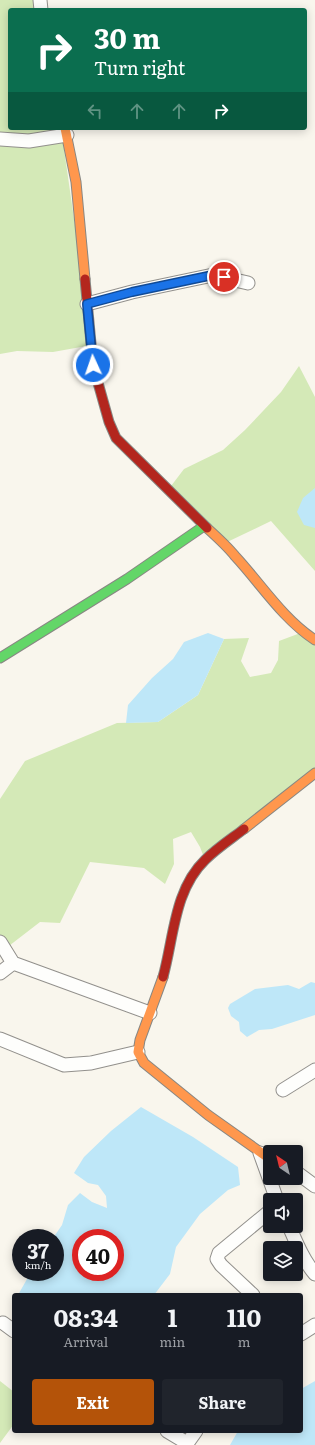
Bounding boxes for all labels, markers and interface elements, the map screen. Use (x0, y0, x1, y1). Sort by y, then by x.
text: 30 m (94, 16, 160, 58)
icon: right (28, 24, 80, 76)
text: Turn right (94, 54, 185, 81)
icon: left (84, 100, 106, 122)
icon: ahead (126, 100, 148, 122)
icon: ahead (168, 100, 190, 122)
icon: right (210, 100, 232, 122)
pin (207, 260, 241, 294)
icon: arrive (213, 266, 235, 288)
position arrow (72, 344, 114, 386)
north arrow (263, 1145, 303, 1185)
map controls (263, 1145, 303, 1281)
button: sound (263, 1193, 303, 1233)
speed limit sign: 40 (72, 1229, 124, 1281)
text: 37 (27, 1235, 49, 1265)
button: layers (263, 1241, 303, 1281)
text: km/h (25, 1257, 51, 1272)
text: 08:34 (54, 1299, 118, 1334)
text: 1 (167, 1299, 177, 1334)
text: 110 (227, 1299, 261, 1334)
text: Arrival (64, 1332, 108, 1351)
text: min (160, 1332, 185, 1351)
text: m (238, 1332, 250, 1351)
button: Exit (32, 1379, 154, 1425)
button: Share (162, 1379, 283, 1425)

